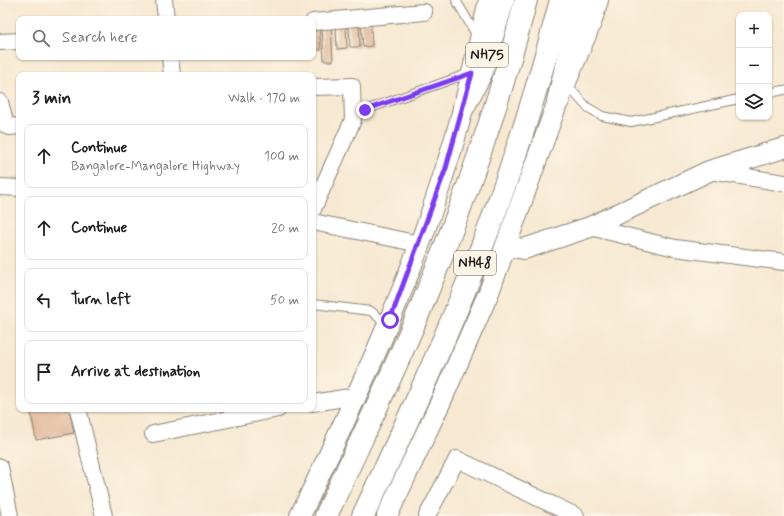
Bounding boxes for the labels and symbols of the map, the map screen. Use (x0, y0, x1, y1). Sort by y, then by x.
road number: NH75 (466, 43, 508, 67)
route end (356, 101, 374, 119)
road number: NH48 (454, 251, 496, 275)
route start (381, 311, 399, 329)

